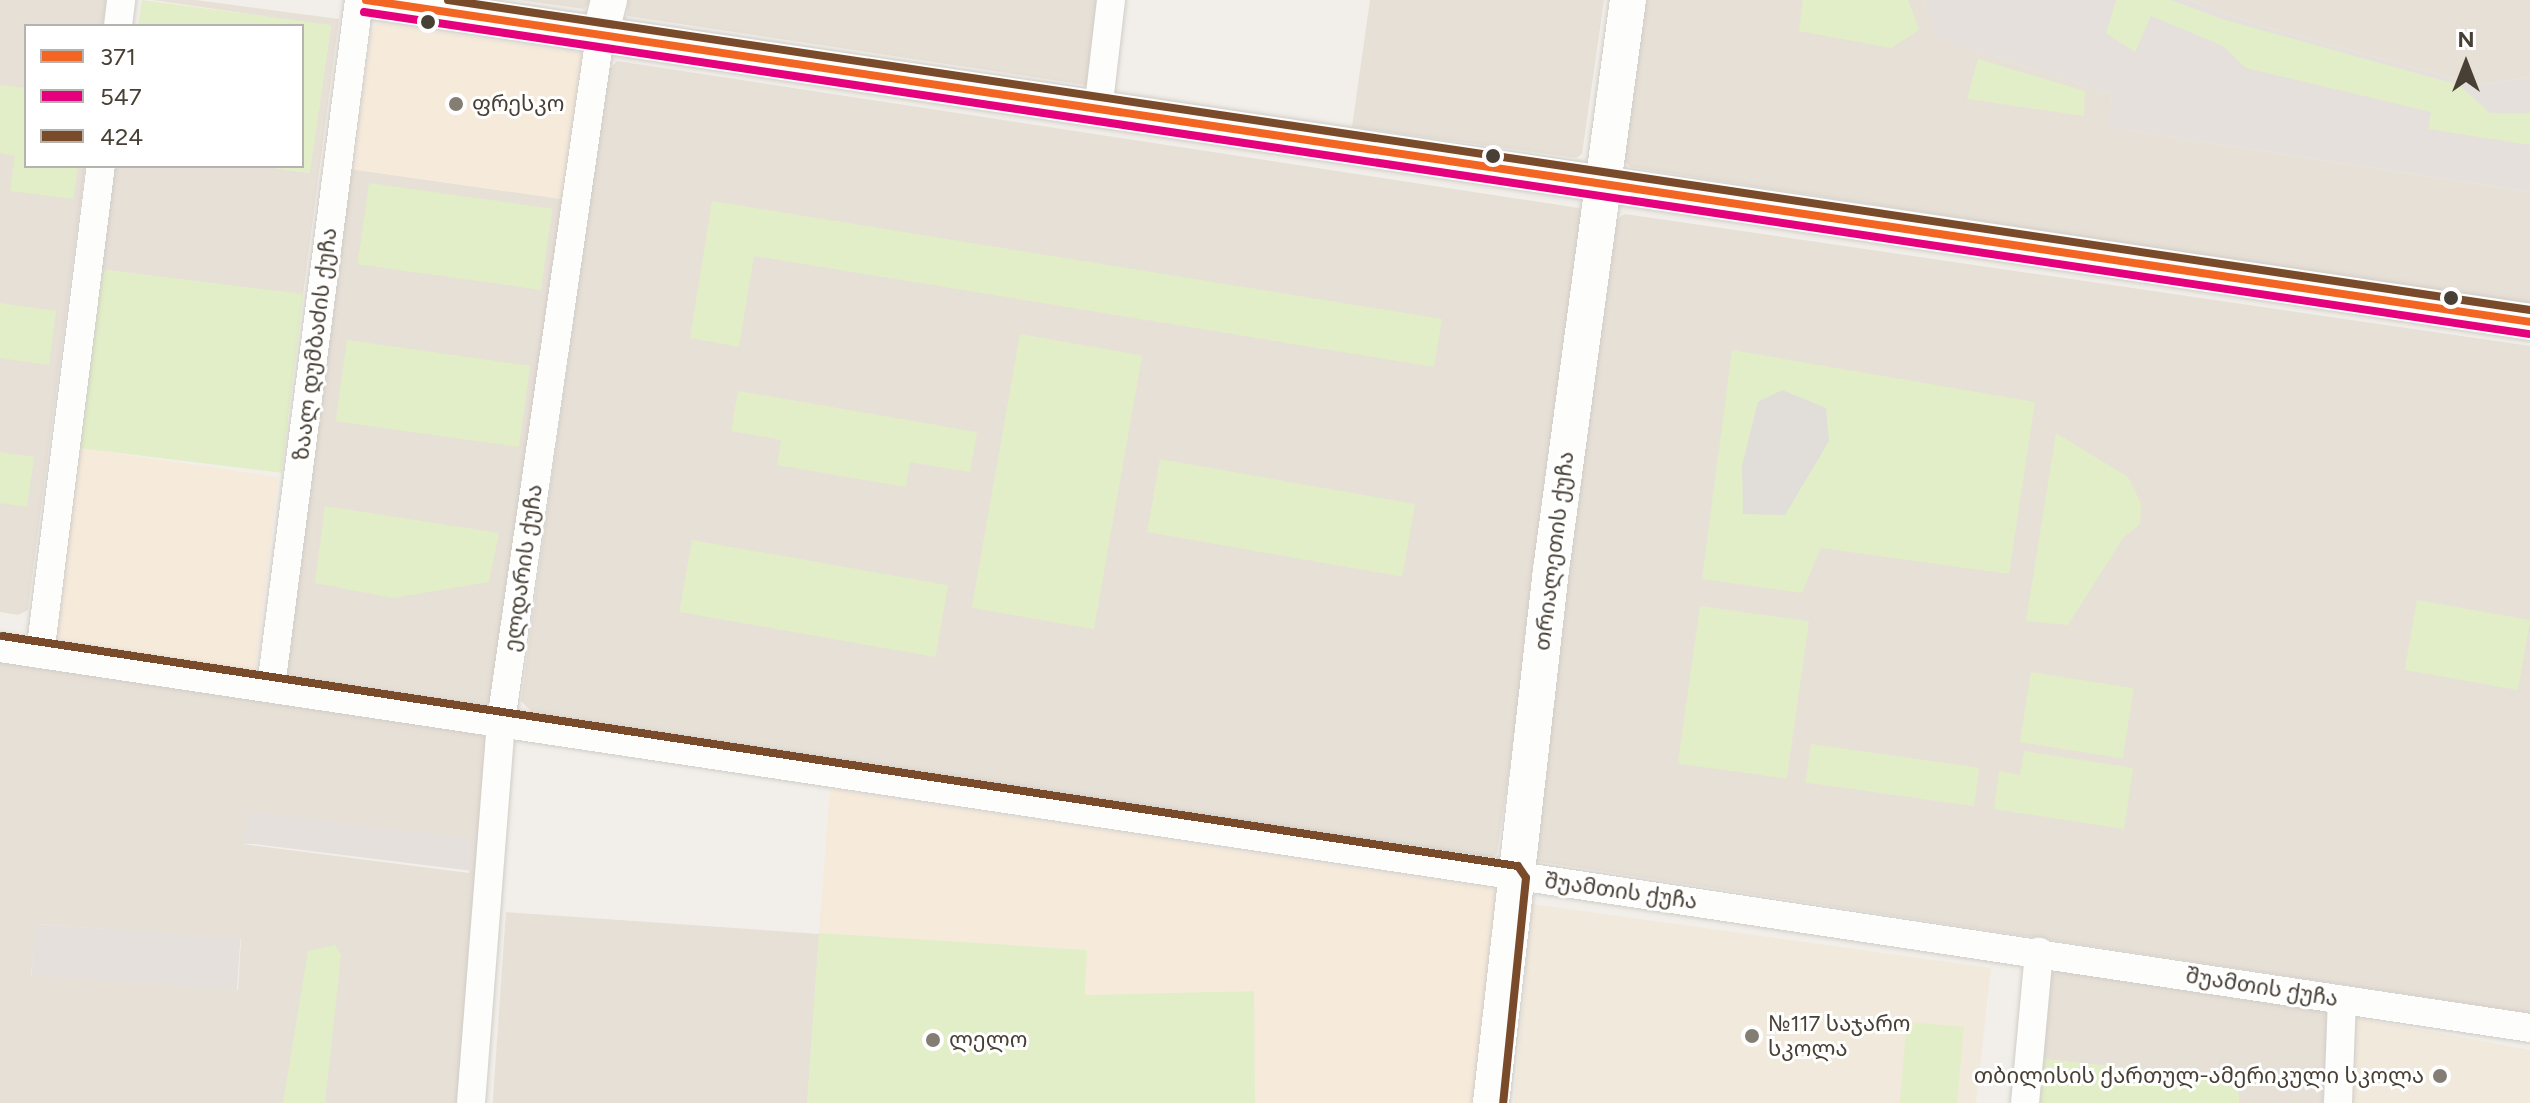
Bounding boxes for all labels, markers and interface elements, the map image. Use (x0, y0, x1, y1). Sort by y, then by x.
unlabelled marker (420, 14, 436, 30)
legend (24, 24, 304, 168)
north arrow (2426, 24, 2506, 104)
text: N (2457, 26, 2475, 53)
text: 371 (100, 42, 136, 71)
text: 547 (100, 82, 142, 111)
place label: ფრესკო (472, 91, 564, 117)
marker: ფრესკო (447, 95, 465, 113)
text: 424 (100, 122, 143, 151)
unlabelled marker (1485, 148, 1501, 164)
street label: ზაალ დუმბაძის ქუჩა (288, 226, 342, 462)
unlabelled marker (2443, 290, 2459, 306)
street label: თრიალეთის ქუჩა (1529, 450, 1579, 652)
street label: ელდარის ქუჩა (498, 483, 548, 653)
street label: შუამთის ქუჩა (1543, 867, 1699, 915)
street label: შუამთის ქუჩა (2184, 962, 2340, 1012)
place label: №117 საჯარო სკოლა (1768, 1010, 1910, 1062)
place label: ლელო (949, 1027, 1027, 1053)
marker: №117 საჯარო სკოლა (1743, 1027, 1761, 1045)
marker: ლელო (924, 1031, 942, 1049)
place label: თბილისის ქართულ-ამერიკული სკოლა (1974, 1063, 2424, 1089)
marker: თბილისის ქართულ-ამერიკული სკოლა (2431, 1067, 2449, 1085)

